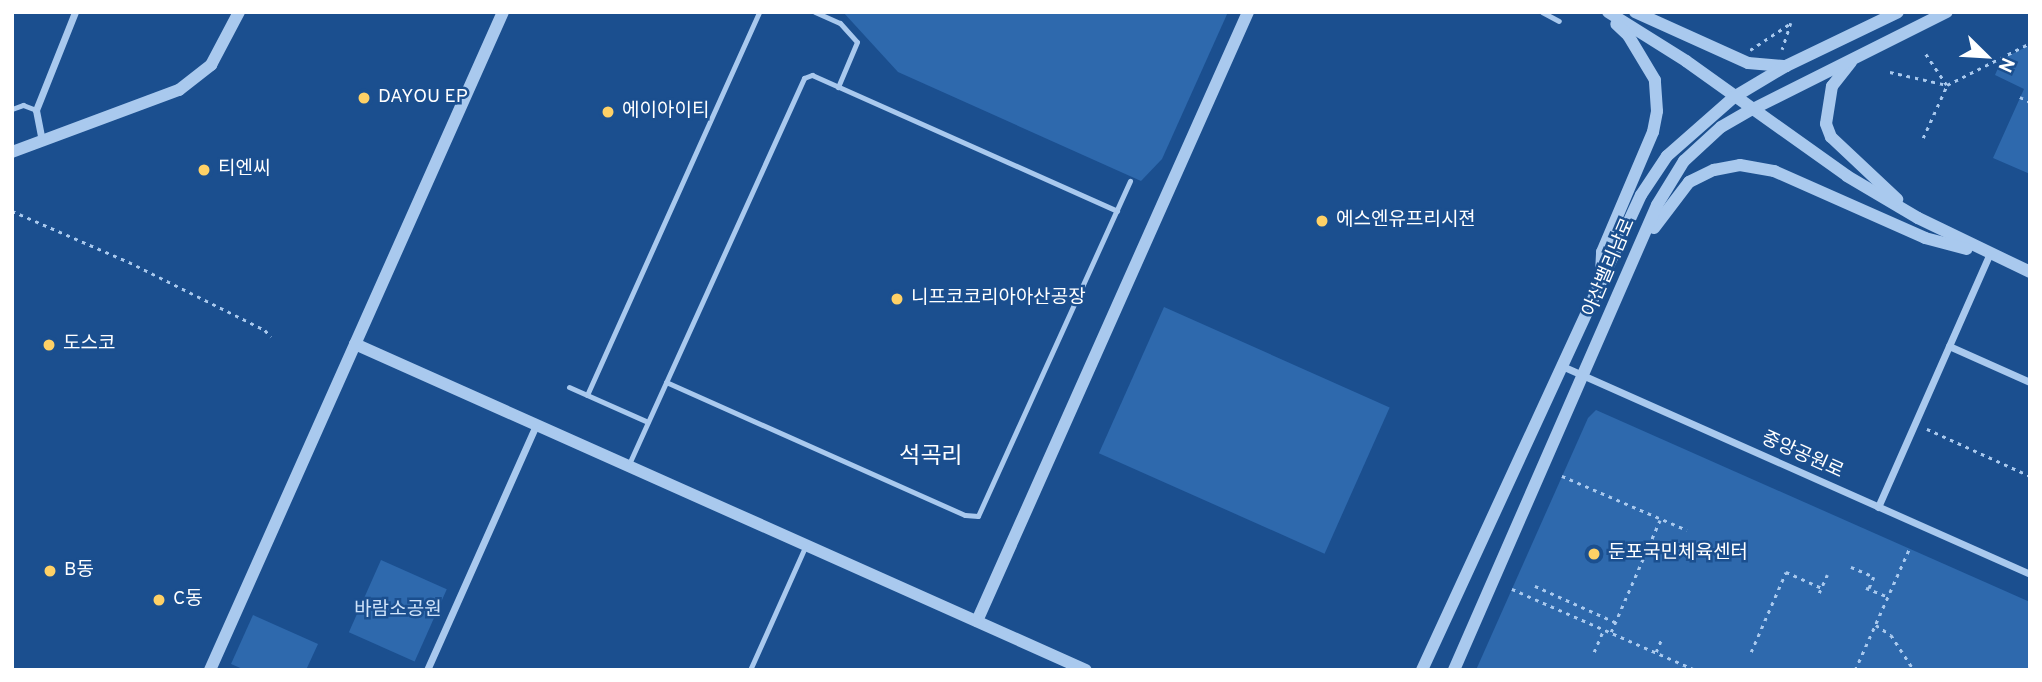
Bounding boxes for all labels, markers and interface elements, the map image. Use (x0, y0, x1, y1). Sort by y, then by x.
north arrow (1951, 21, 2021, 91)
text: N (1991, 53, 2019, 76)
place label: DAYOU EP (378, 87, 468, 109)
marker: DAYOU EP (356, 90, 372, 106)
place label: 에이아이티 (622, 101, 709, 123)
marker: 에이아이티 (600, 104, 616, 120)
place label: 티엔씨 (218, 159, 270, 181)
marker: 티엔씨 (196, 162, 212, 178)
place label: 에스엔유프리시젼 (1336, 210, 1476, 232)
marker: 에스엔유프리시젼 (1314, 213, 1330, 229)
street label: 아산밸리남로 (1579, 215, 1641, 321)
place label: 니프코코리아아산공장 (911, 288, 1086, 310)
marker: 니프코코리아아산공장 (889, 291, 905, 307)
place label: 도스코 (63, 334, 115, 356)
marker: 도스코 (41, 337, 57, 353)
street label: 중앙공원로 (1757, 428, 1847, 484)
district label: 석곡리 (899, 444, 963, 472)
place label: 둔포국민체육센터 (1608, 543, 1748, 565)
marker: 둔포국민체육센터 (1586, 546, 1602, 562)
place label: B동 (64, 560, 94, 582)
marker: B동 (42, 563, 58, 579)
place label: C동 (173, 589, 203, 611)
marker: C동 (151, 592, 167, 608)
park label: 바람소공원 (354, 600, 442, 622)

